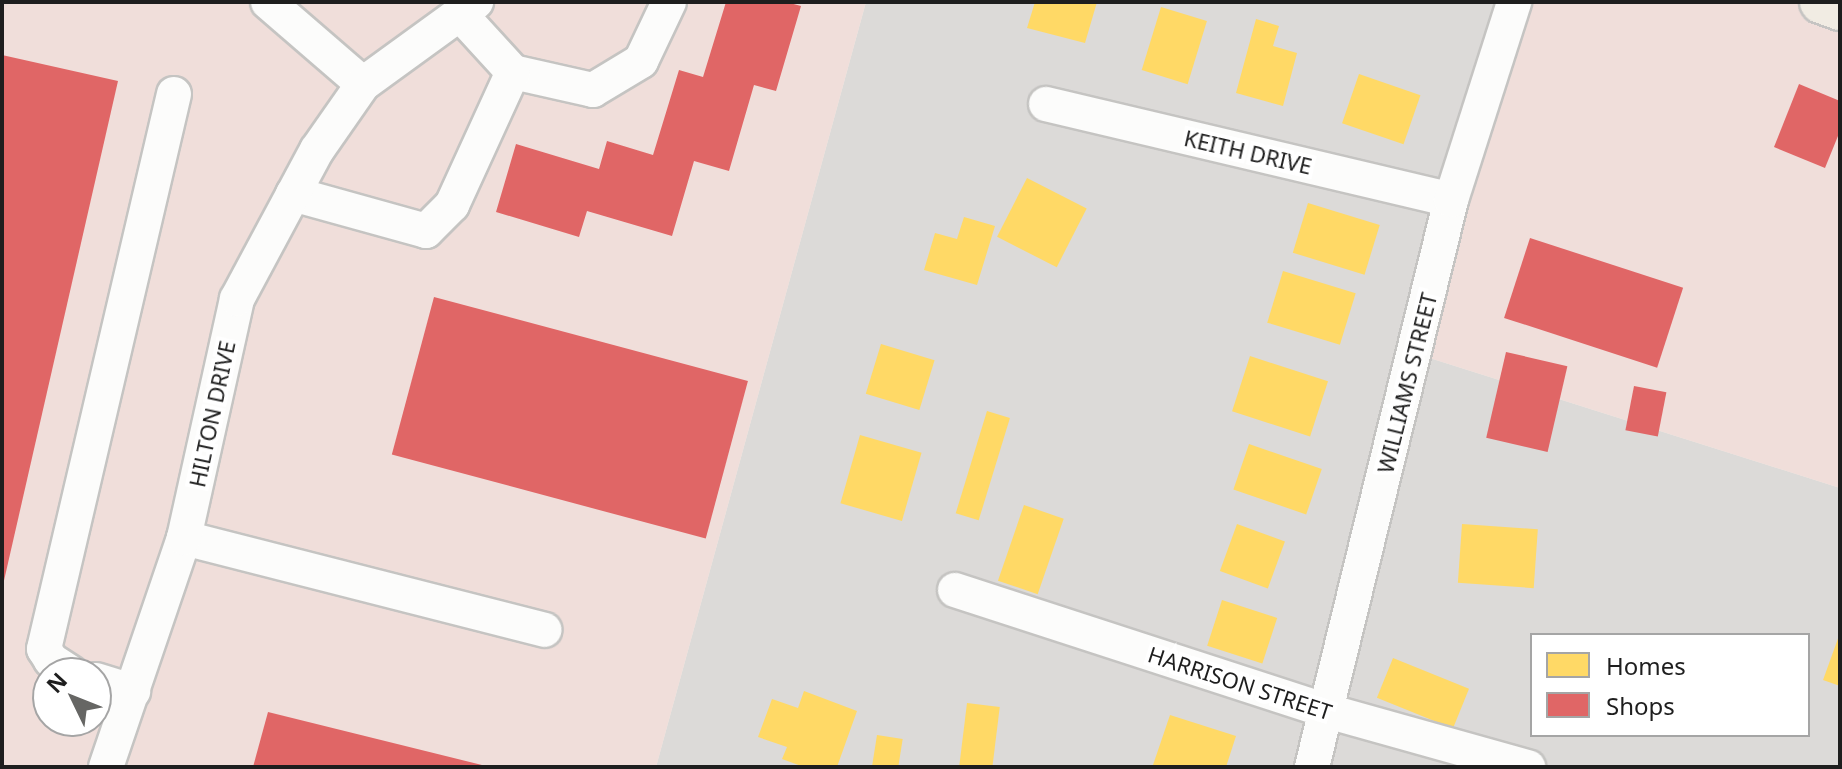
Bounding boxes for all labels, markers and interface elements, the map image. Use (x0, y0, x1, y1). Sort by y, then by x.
street label: KEITH DRIVE (1182, 124, 1314, 180)
street label: WILLIAMS STREET (1372, 290, 1442, 476)
street label: HILTON DRIVE (184, 338, 240, 490)
legend (1530, 633, 1810, 737)
street label: HARRISON STREET (1145, 641, 1335, 725)
text: Homes (1606, 649, 1686, 682)
north arrow (32, 657, 112, 737)
text: N (39, 665, 73, 699)
text: Shops (1606, 689, 1675, 722)

